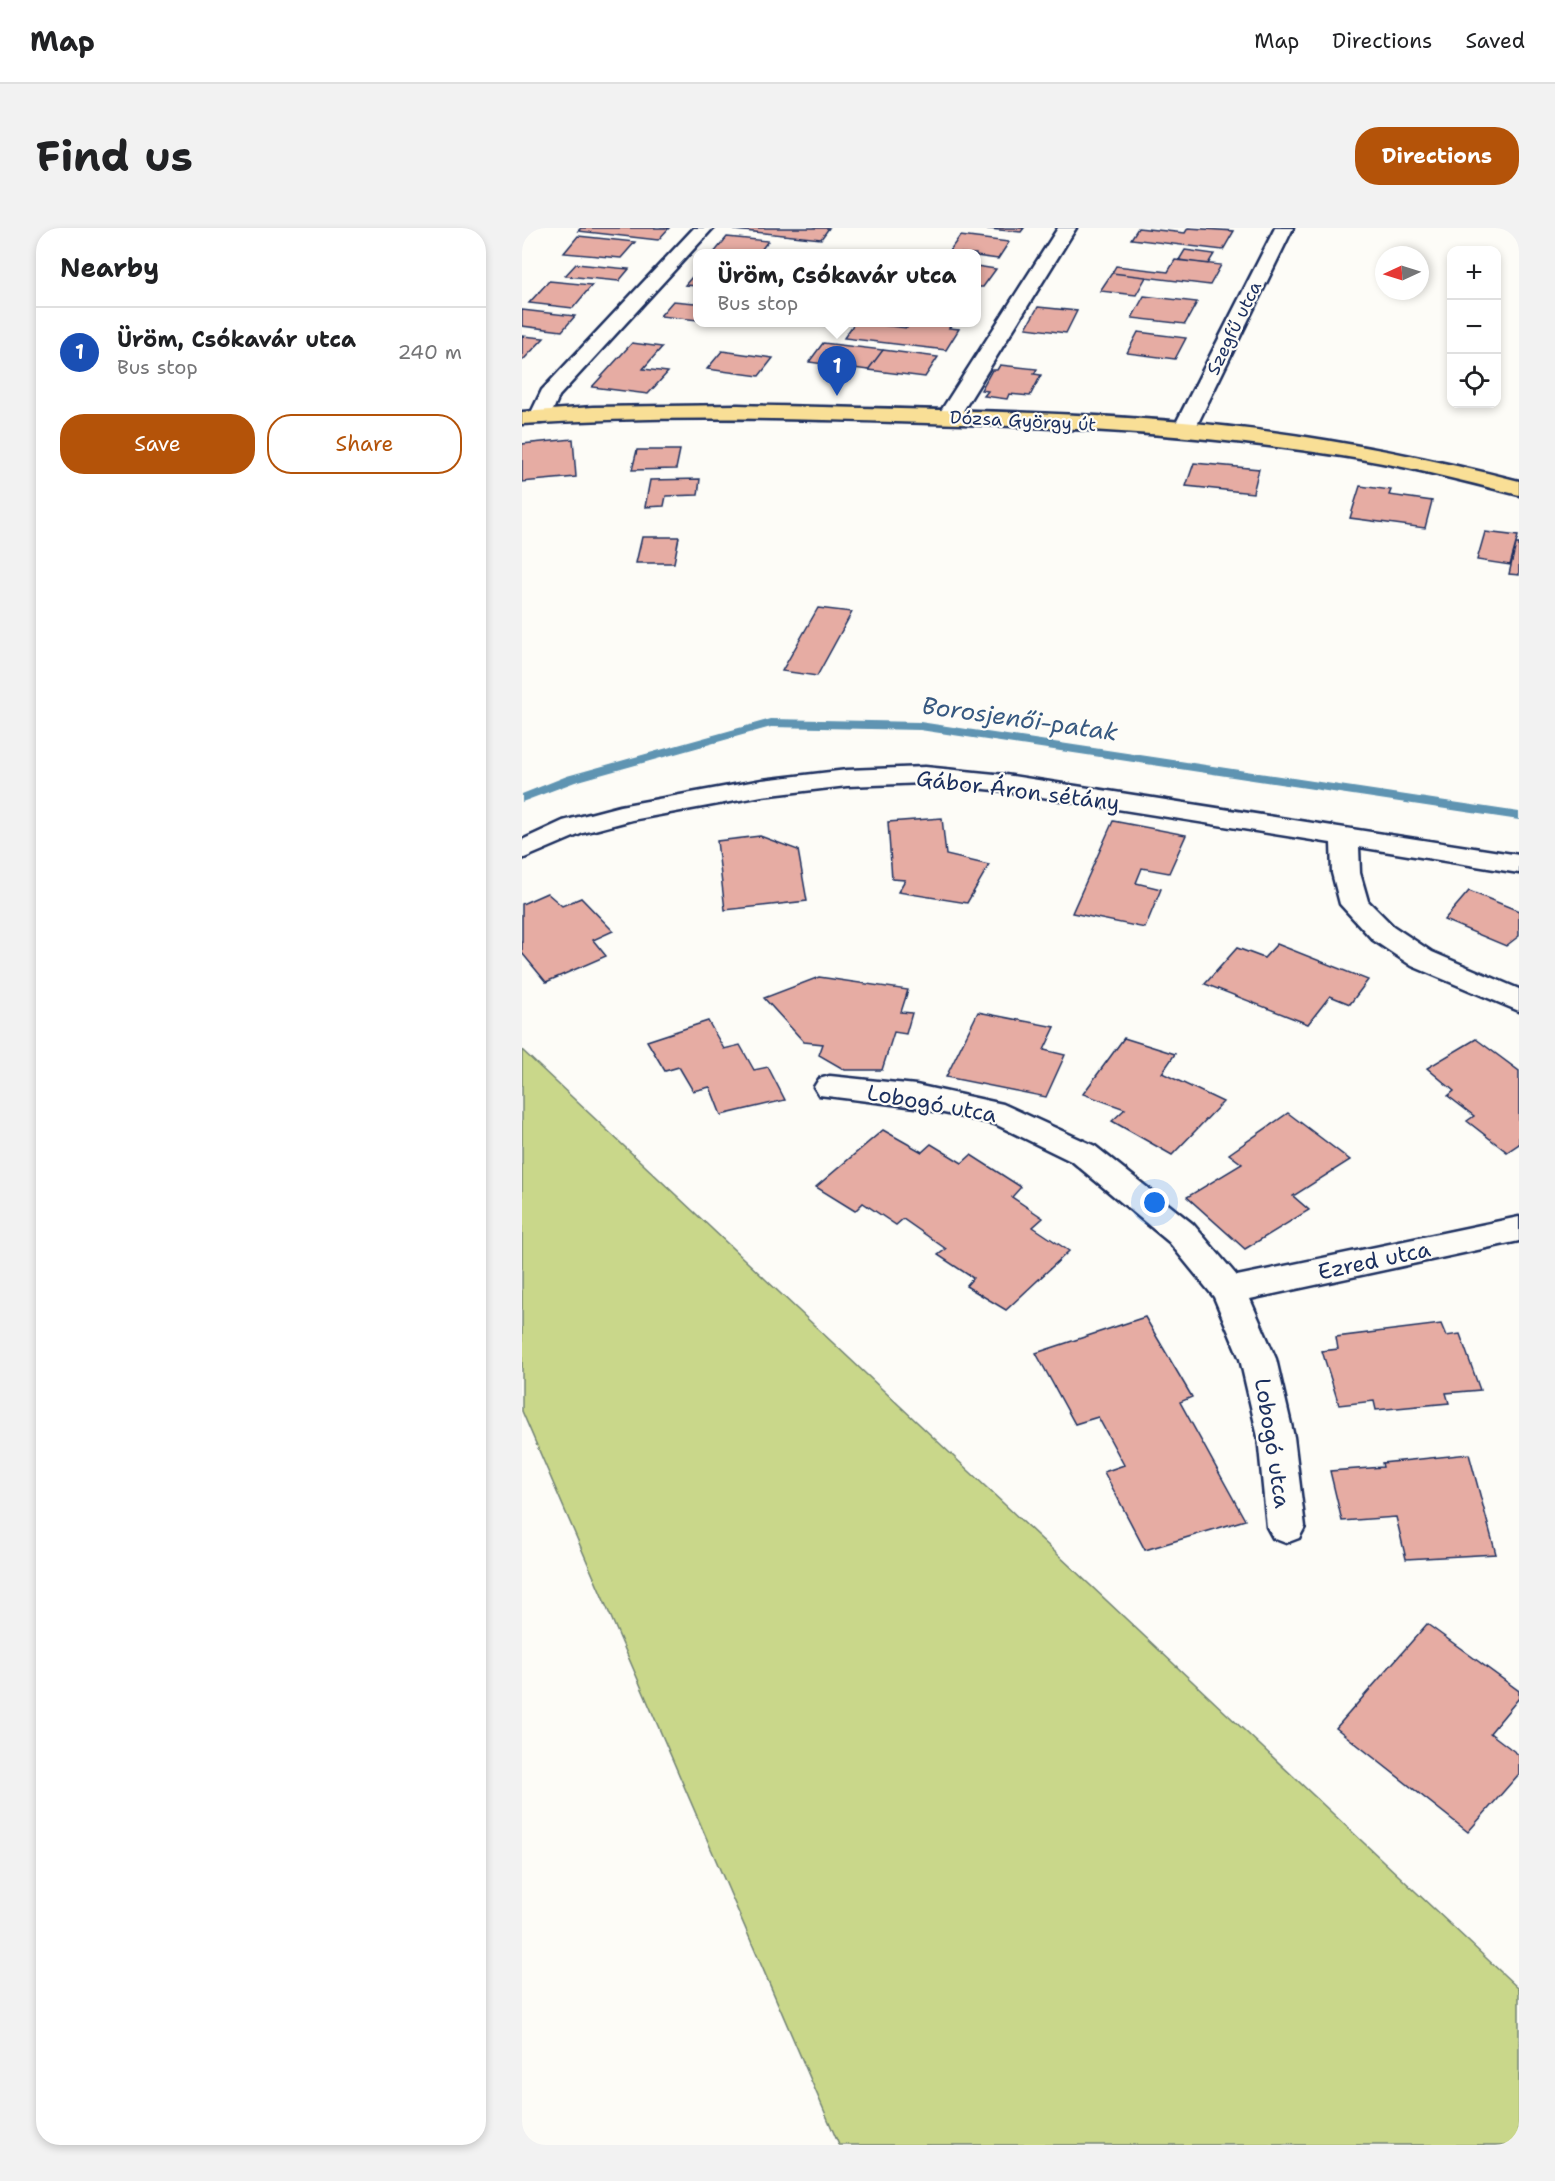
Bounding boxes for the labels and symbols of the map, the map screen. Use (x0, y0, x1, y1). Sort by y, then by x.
north arrow (1375, 246, 1429, 300)
street label: Szegfű utca (1201, 277, 1267, 379)
pin: 1 (818, 346, 856, 396)
street label: Dózsa György út (949, 405, 1097, 437)
water label: Borosjenői-patak (920, 689, 1120, 749)
street label: Gábor Áron sétány (915, 764, 1121, 817)
street label: Lobogó utca (865, 1078, 999, 1129)
your location (1140, 1188, 1169, 1217)
street label: Ezred utca (1315, 1234, 1433, 1287)
street label: Lobogó utca (1248, 1376, 1297, 1510)

